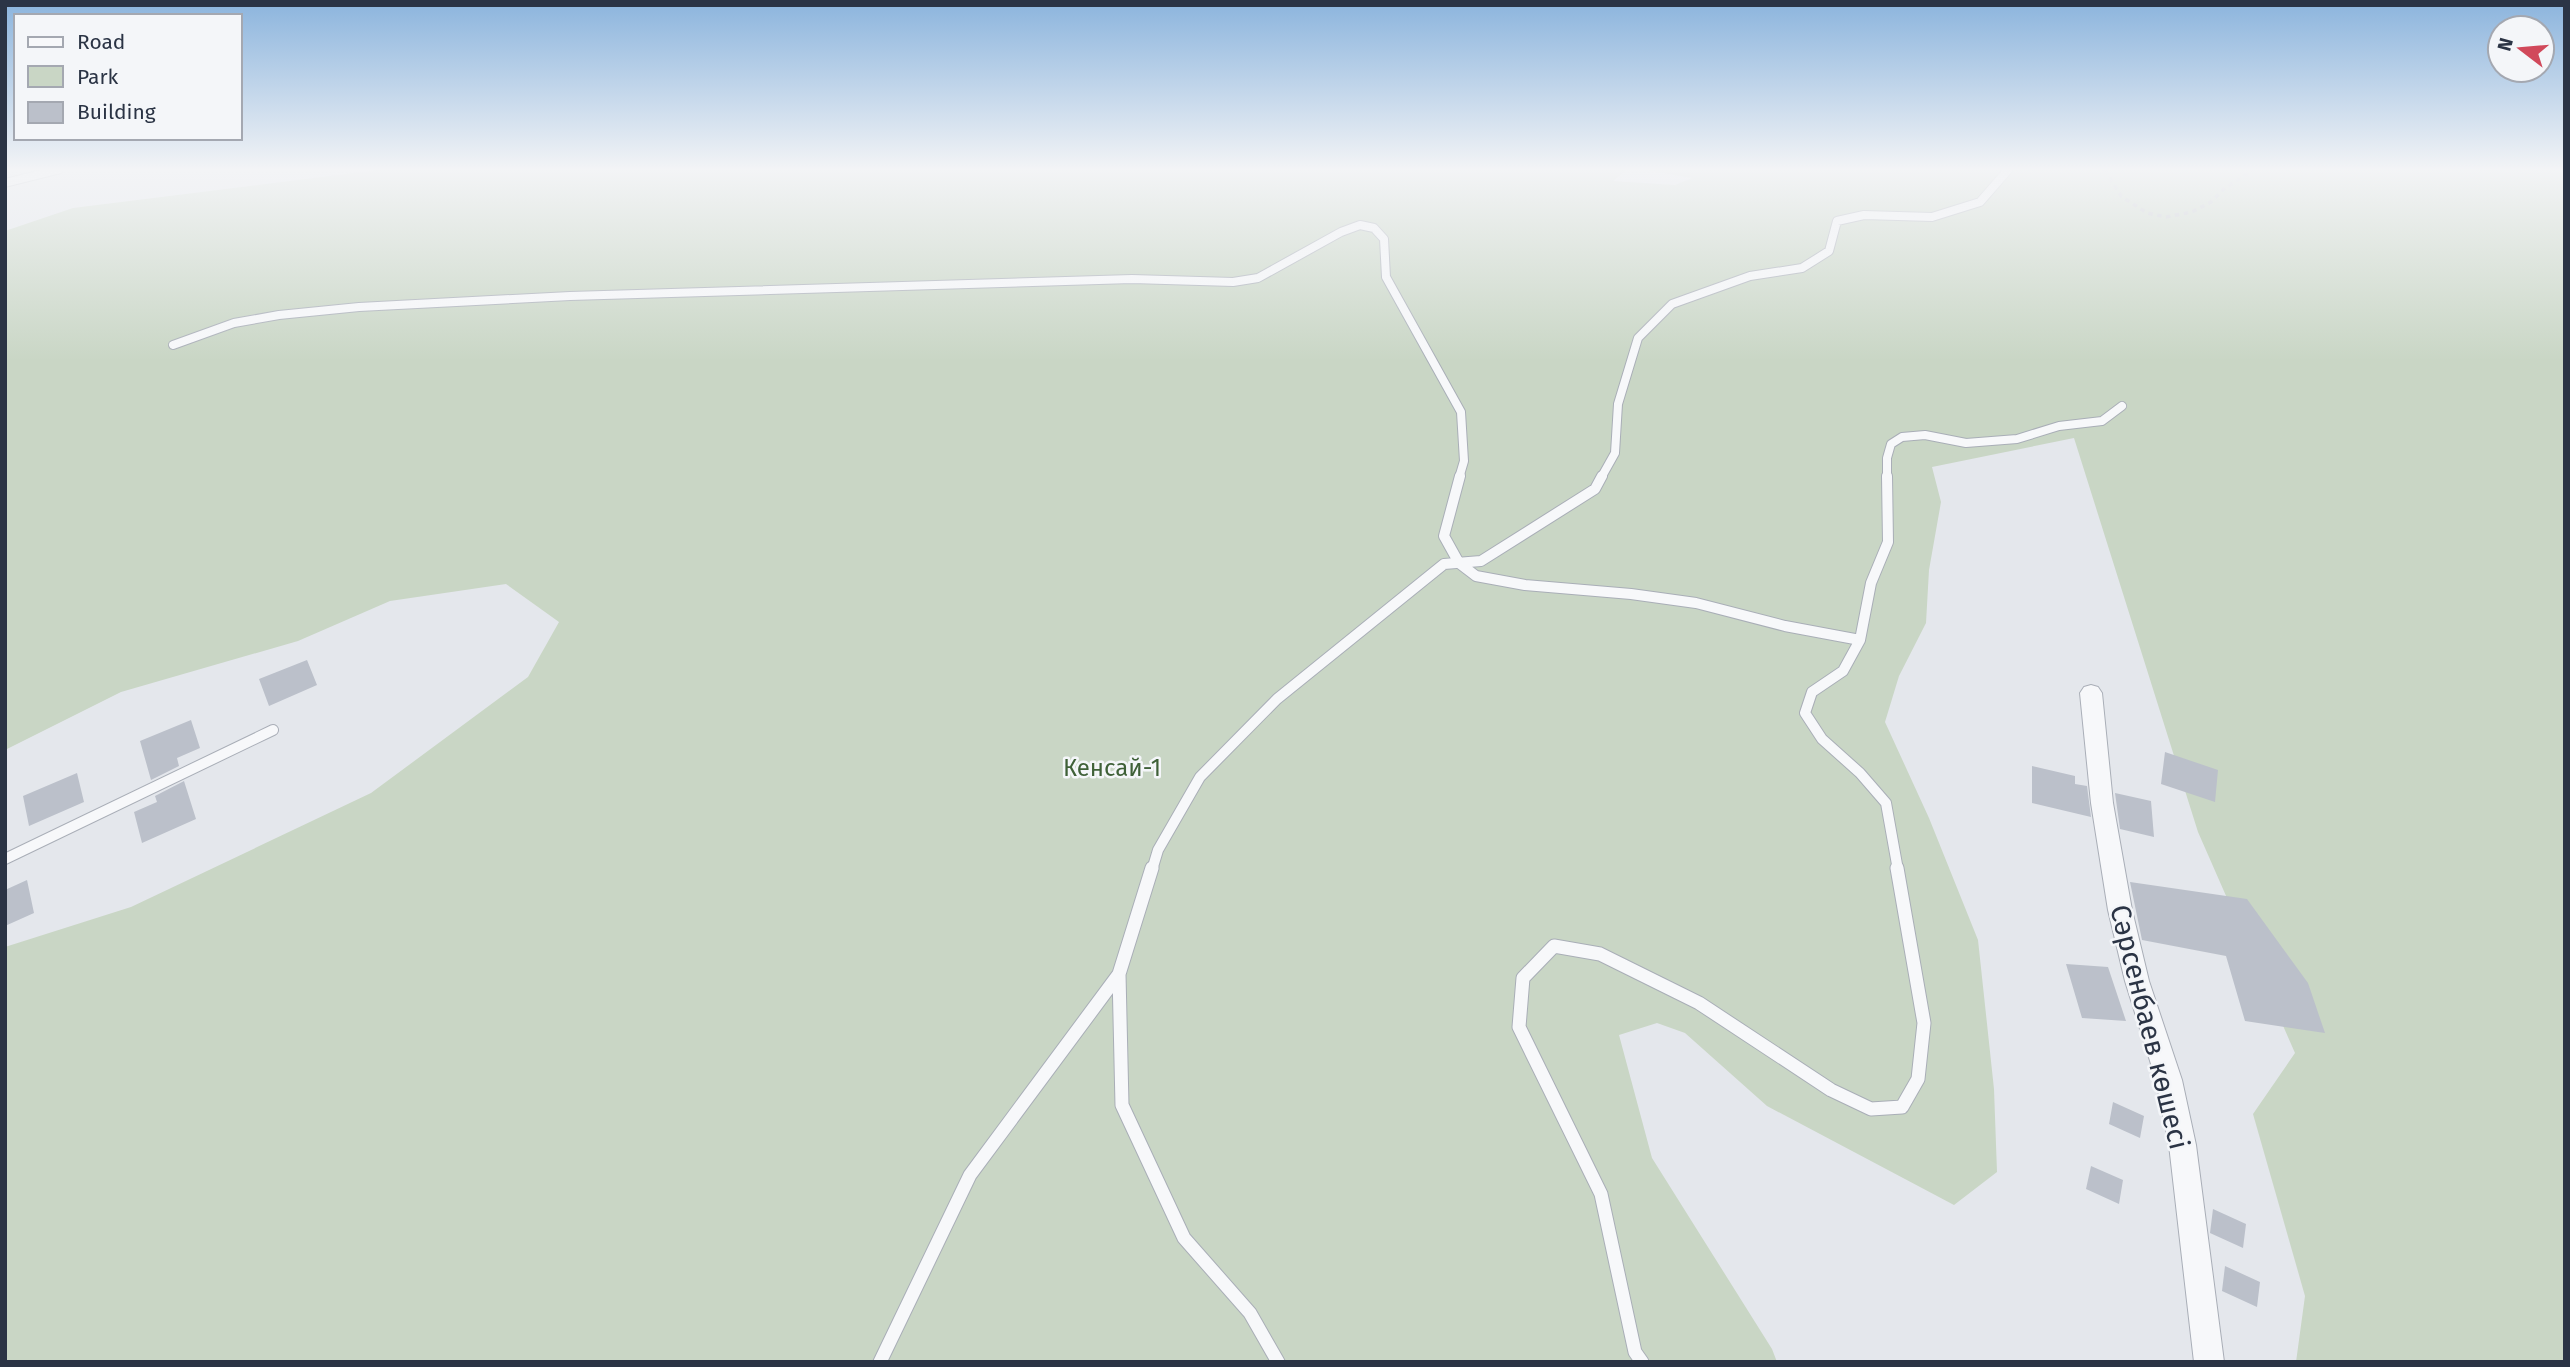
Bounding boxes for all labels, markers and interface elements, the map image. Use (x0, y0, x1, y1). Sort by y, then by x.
legend (14, 14, 242, 140)
north arrow (2486, 14, 2556, 84)
text: Road (77, 29, 125, 55)
text: N (2492, 35, 2518, 54)
text: Park (77, 64, 119, 90)
text: Building (77, 99, 156, 125)
park label: Кенсай-1 (1063, 754, 1161, 782)
street label: Сәрсенбаев көшесі (2103, 901, 2196, 1153)

